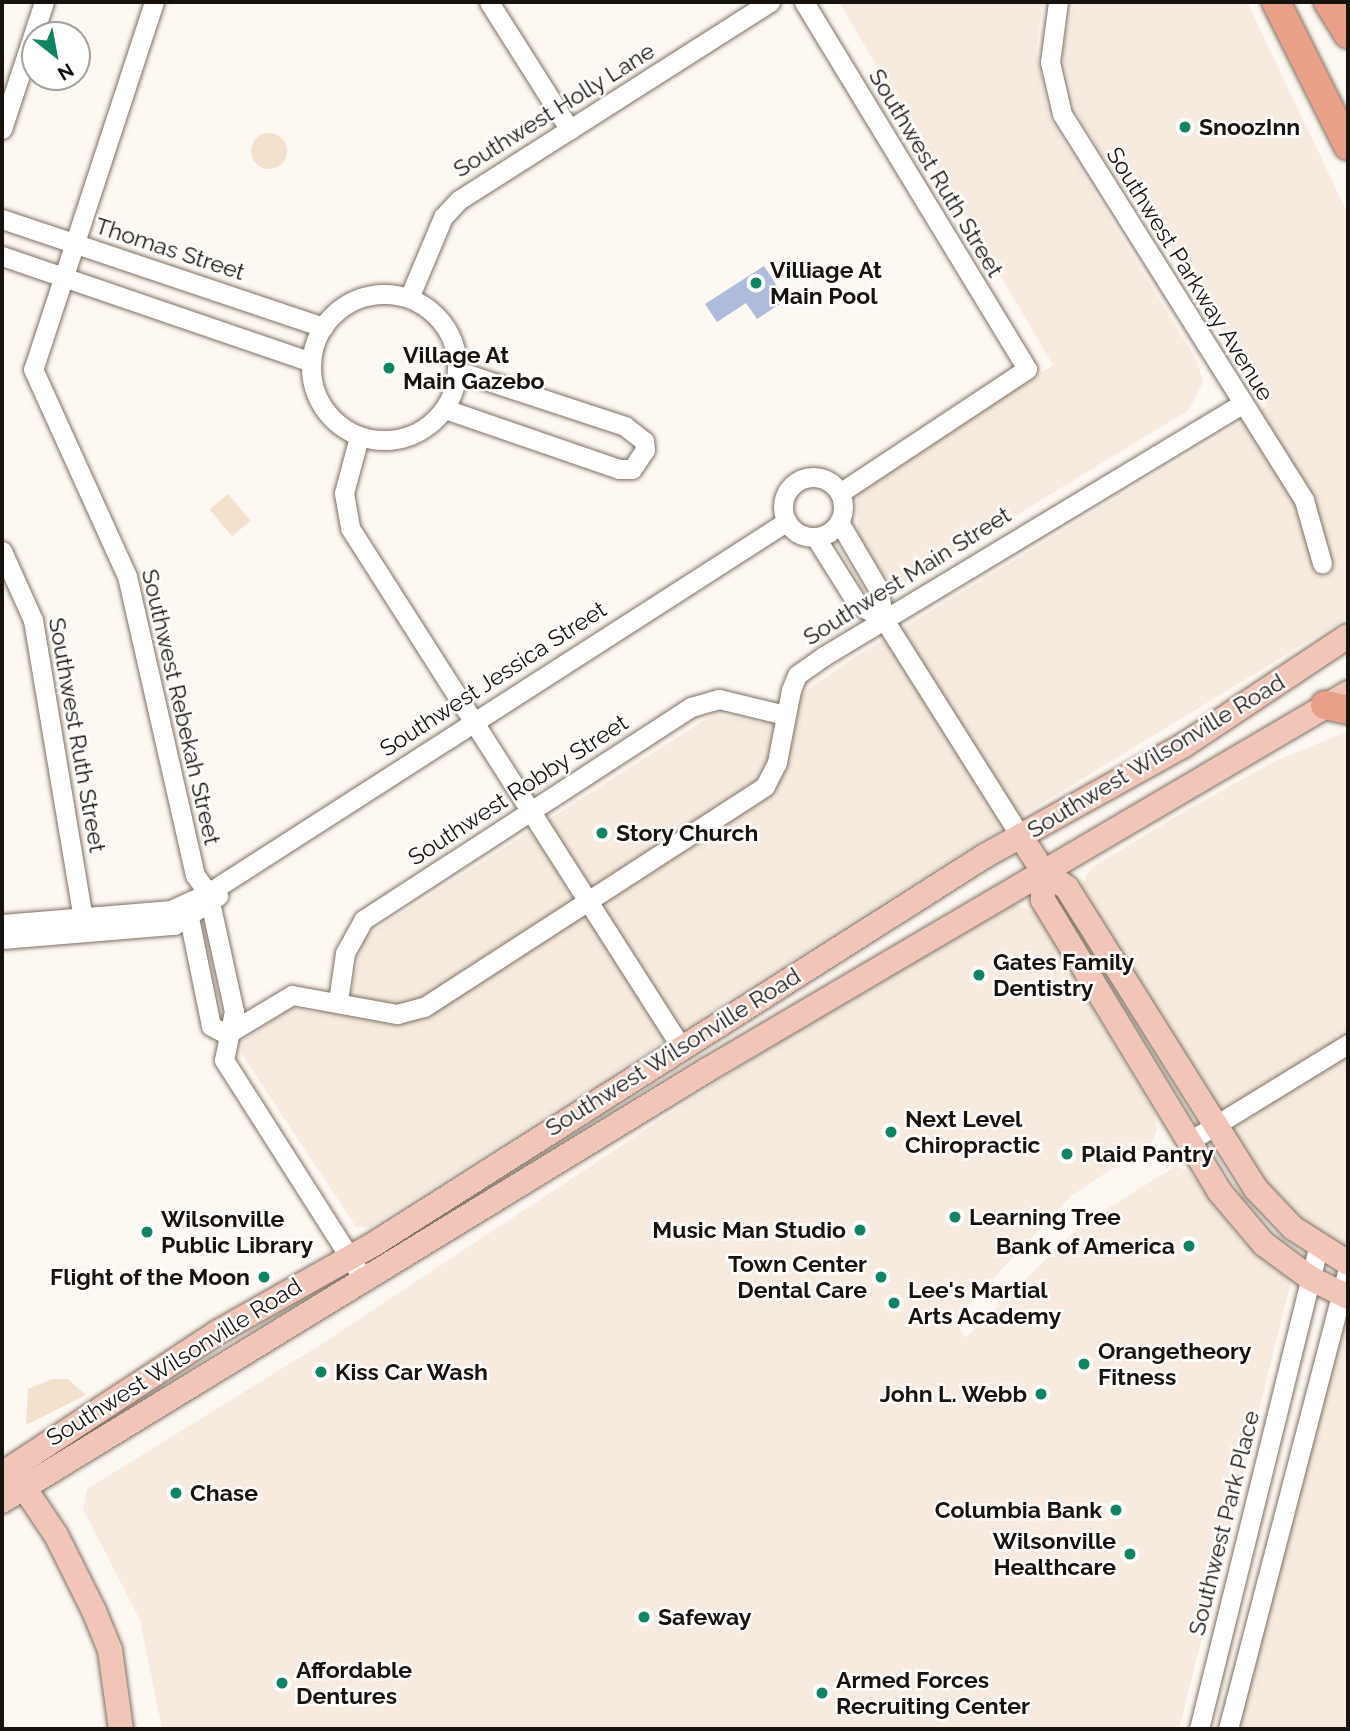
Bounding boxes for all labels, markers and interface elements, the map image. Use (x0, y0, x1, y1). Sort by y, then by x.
north arrow (21, 21, 91, 91)
street label: Southwest Holly Lane (448, 37, 660, 183)
text: N (54, 59, 78, 85)
street label: Southwest Ruth Street (863, 64, 1009, 282)
place label: SnoozInn (1199, 113, 1300, 141)
marker: SnoozInn (1177, 119, 1193, 135)
street label: Southwest Parkway Avenue (1100, 142, 1280, 406)
street label: Thomas Street (92, 212, 248, 286)
place label: Villiage At Main Pool (770, 256, 883, 310)
marker: Villiage At Main Pool (748, 275, 764, 291)
place label: Village At Main Gazebo (403, 341, 545, 395)
marker: Village At Main Gazebo (381, 360, 397, 376)
street label: Southwest Main Street (798, 501, 1016, 651)
street label: Southwest Rebekah Street (136, 566, 226, 848)
street label: Southwest Jessica Street (374, 595, 612, 763)
street label: Southwest Ruth Street (43, 615, 111, 855)
street label: Southwest Wilsonville Road (1022, 668, 1290, 844)
street label: Southwest Robby Street (403, 708, 633, 872)
place label: Story Church (616, 819, 759, 847)
marker: Story Church (594, 825, 610, 841)
place label: Gates Family Dentistry (993, 948, 1134, 1002)
street label: Southwest Wilsonville Road (540, 962, 806, 1142)
marker: Gates Family Dentistry (971, 967, 987, 983)
place label: Next Level Chiropractic (905, 1105, 1040, 1159)
marker: Next Level Chiropractic (883, 1124, 899, 1140)
place label: Plaid Pantry (1081, 1140, 1214, 1168)
marker: Plaid Pantry (1059, 1146, 1075, 1162)
place label: Learning Tree (969, 1203, 1121, 1231)
place label: Wilsonville Public Library (161, 1205, 313, 1259)
marker: Learning Tree (947, 1209, 963, 1225)
place label: Music Man Studio (652, 1216, 846, 1244)
marker: Music Man Studio (852, 1222, 868, 1238)
marker: Wilsonville Public Library (139, 1224, 155, 1240)
place label: Bank of America (994, 1232, 1175, 1260)
marker: Bank of America (1181, 1238, 1197, 1254)
place label: Town Center Dental Care (728, 1250, 867, 1304)
place label: Flight of the Moon (50, 1263, 250, 1291)
marker: Flight of the Moon (256, 1269, 272, 1285)
marker: Town Center Dental Care (873, 1269, 889, 1285)
street label: Southwest Wilsonville Road (41, 1272, 307, 1452)
place label: Lee's Martial Arts Academy (908, 1276, 1062, 1330)
marker: Lee's Martial Arts Academy (886, 1295, 902, 1311)
place label: Orangetheory Fitness (1098, 1337, 1251, 1391)
marker: Orangetheory Fitness (1076, 1356, 1092, 1372)
place label: Kiss Car Wash (335, 1358, 489, 1386)
marker: Kiss Car Wash (313, 1364, 329, 1380)
place label: John L. Webb (879, 1380, 1027, 1408)
marker: John L. Webb (1033, 1386, 1049, 1402)
street label: Southwest Park Place (1183, 1408, 1265, 1638)
place label: Chase (190, 1479, 258, 1507)
marker: Chase (168, 1485, 184, 1501)
place label: Columbia Bank (935, 1496, 1102, 1524)
marker: Columbia Bank (1108, 1502, 1124, 1518)
place label: Wilsonville Healthcare (993, 1527, 1116, 1581)
marker: Wilsonville Healthcare (1122, 1546, 1138, 1562)
place label: Safeway (658, 1603, 751, 1631)
marker: Safeway (636, 1609, 652, 1625)
place label: Affordable Dentures (296, 1656, 412, 1710)
place label: Armed Forces Recruiting Center (836, 1666, 1030, 1720)
marker: Affordable Dentures (274, 1675, 290, 1691)
marker: Armed Forces Recruiting Center (814, 1685, 830, 1701)

